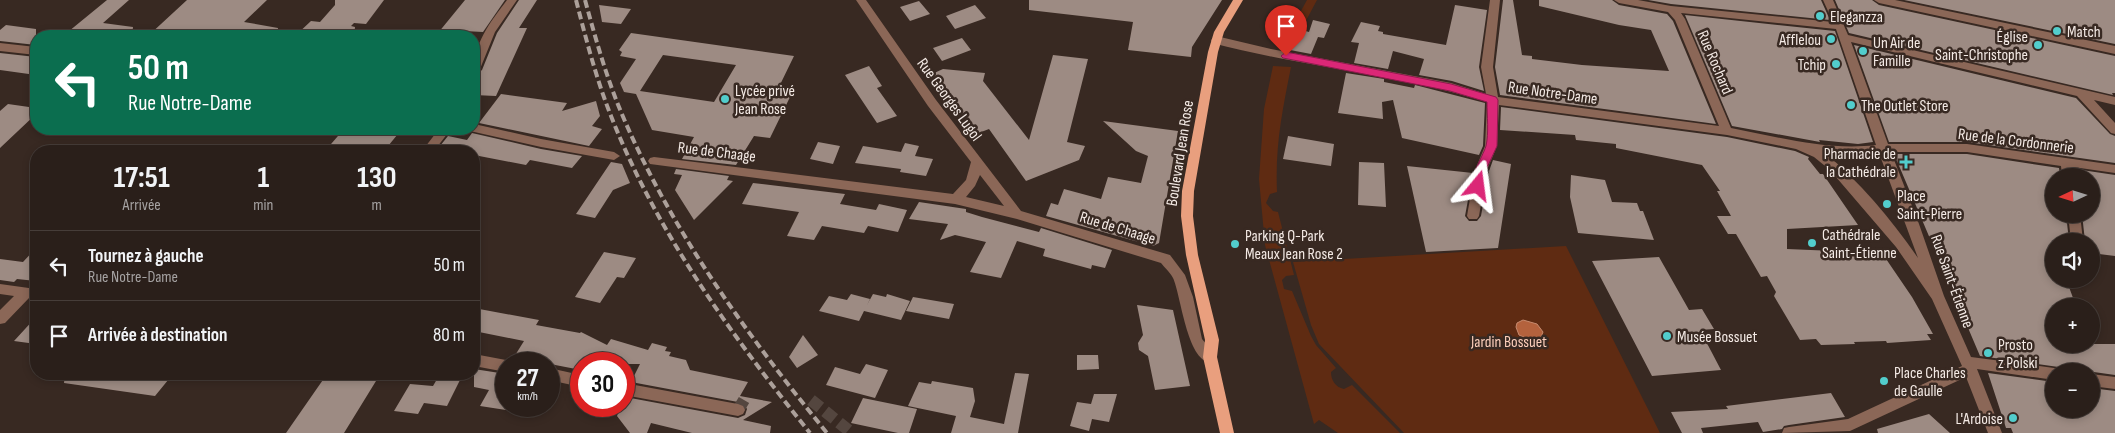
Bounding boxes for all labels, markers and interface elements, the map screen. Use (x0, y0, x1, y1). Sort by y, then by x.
pin (1265, 5, 1307, 56)
place label: Eleganzza (1830, 8, 1883, 27)
marker: Eleganzza (1814, 10, 1826, 22)
icon: arrive (1272, 12, 1300, 40)
place label: Match (2067, 23, 2101, 42)
marker: Match (2051, 25, 2063, 37)
street label: Rue Rochard (1693, 28, 1737, 97)
place label: Église Saint-Christophe (1935, 28, 2028, 65)
place label: Afflelou (1778, 31, 1821, 50)
marker: Afflelou (1825, 33, 1837, 45)
place label: Un Air de Famille (1873, 34, 1920, 71)
marker: Église Saint-Christophe (2032, 39, 2044, 51)
marker: Un Air de Famille (1857, 45, 1869, 57)
text: 50 m (128, 47, 189, 90)
icon: left (45, 50, 110, 115)
street label: Rue Georges Lugol (912, 55, 985, 145)
place label: Tchip (1798, 56, 1826, 75)
marker: Tchip (1830, 58, 1842, 70)
street label: Rue Notre-Dame (1507, 78, 1599, 109)
place label: Lycée privé Jean Rose (734, 82, 795, 119)
text: Rue Notre-Dame (128, 90, 252, 117)
marker: Lycée privé Jean Rose (719, 93, 731, 105)
place label: The Outlet Store (1861, 97, 1948, 116)
street label: Boulevard Jean Rose (1163, 99, 1198, 207)
marker: The Outlet Store (1845, 99, 1857, 111)
street label: Rue de la Cordonnerie (1957, 125, 2075, 158)
street label: Rue de Chaage (677, 138, 757, 167)
place label: Pharmacie de la Cathédrale (1824, 145, 1896, 182)
marker: Pharmacie de la Cathédrale (1900, 156, 1912, 168)
position arrow (1451, 159, 1503, 211)
text: 17:51 (114, 160, 170, 196)
text: 1 (257, 160, 269, 196)
text: 130 (357, 160, 396, 196)
north arrow (2045, 168, 2100, 222)
map controls (2045, 168, 2100, 418)
place label: Place Saint-Pierre (1897, 187, 1962, 224)
text: Arrivée (123, 196, 161, 215)
text: min (253, 196, 273, 215)
text: m (372, 196, 382, 215)
marker: Place Saint-Pierre (1881, 198, 1893, 210)
street label: Rue de Chaage (1077, 208, 1158, 249)
place label: Cathédrale Saint-Étienne (1822, 226, 1897, 263)
place label: Parking Q-Park Meaux Jean Rose 2 (1245, 227, 1343, 264)
street label: Rue Saint-Étienne (1926, 232, 1977, 331)
button: sound (2045, 233, 2100, 288)
marker: Cathédrale Saint-Étienne (1806, 237, 1818, 249)
marker: Parking Q-Park Meaux Jean Rose 2 (1229, 238, 1241, 250)
text: Tournez à gauche (88, 245, 204, 268)
icon: left (45, 252, 73, 280)
text: 50 m (434, 254, 465, 277)
text: Rue Notre-Dame (88, 268, 178, 287)
button: + (2045, 298, 2100, 353)
icon: arrive (45, 322, 73, 350)
text: Arrivée à destination (88, 324, 228, 347)
text: 80 m (433, 324, 465, 347)
place label: Musée Bossuet (1677, 328, 1757, 347)
marker: Musée Bossuet (1661, 330, 1673, 342)
park label: Jardin Bossuet (1470, 333, 1547, 352)
place label: Prosto z Polski (1998, 336, 2038, 373)
marker: Prosto z Polski (1982, 347, 1994, 359)
speed limit sign: 30 (570, 352, 635, 417)
text: 27 (517, 363, 538, 394)
button: − (2045, 363, 2100, 418)
place label: Place Charles de Gaulle (1894, 364, 1966, 401)
marker: Place Charles de Gaulle (1878, 375, 1890, 387)
text: km/h (517, 389, 538, 404)
place label: L'Ardoise (1956, 410, 2003, 429)
marker: L'Ardoise (2007, 412, 2019, 424)

